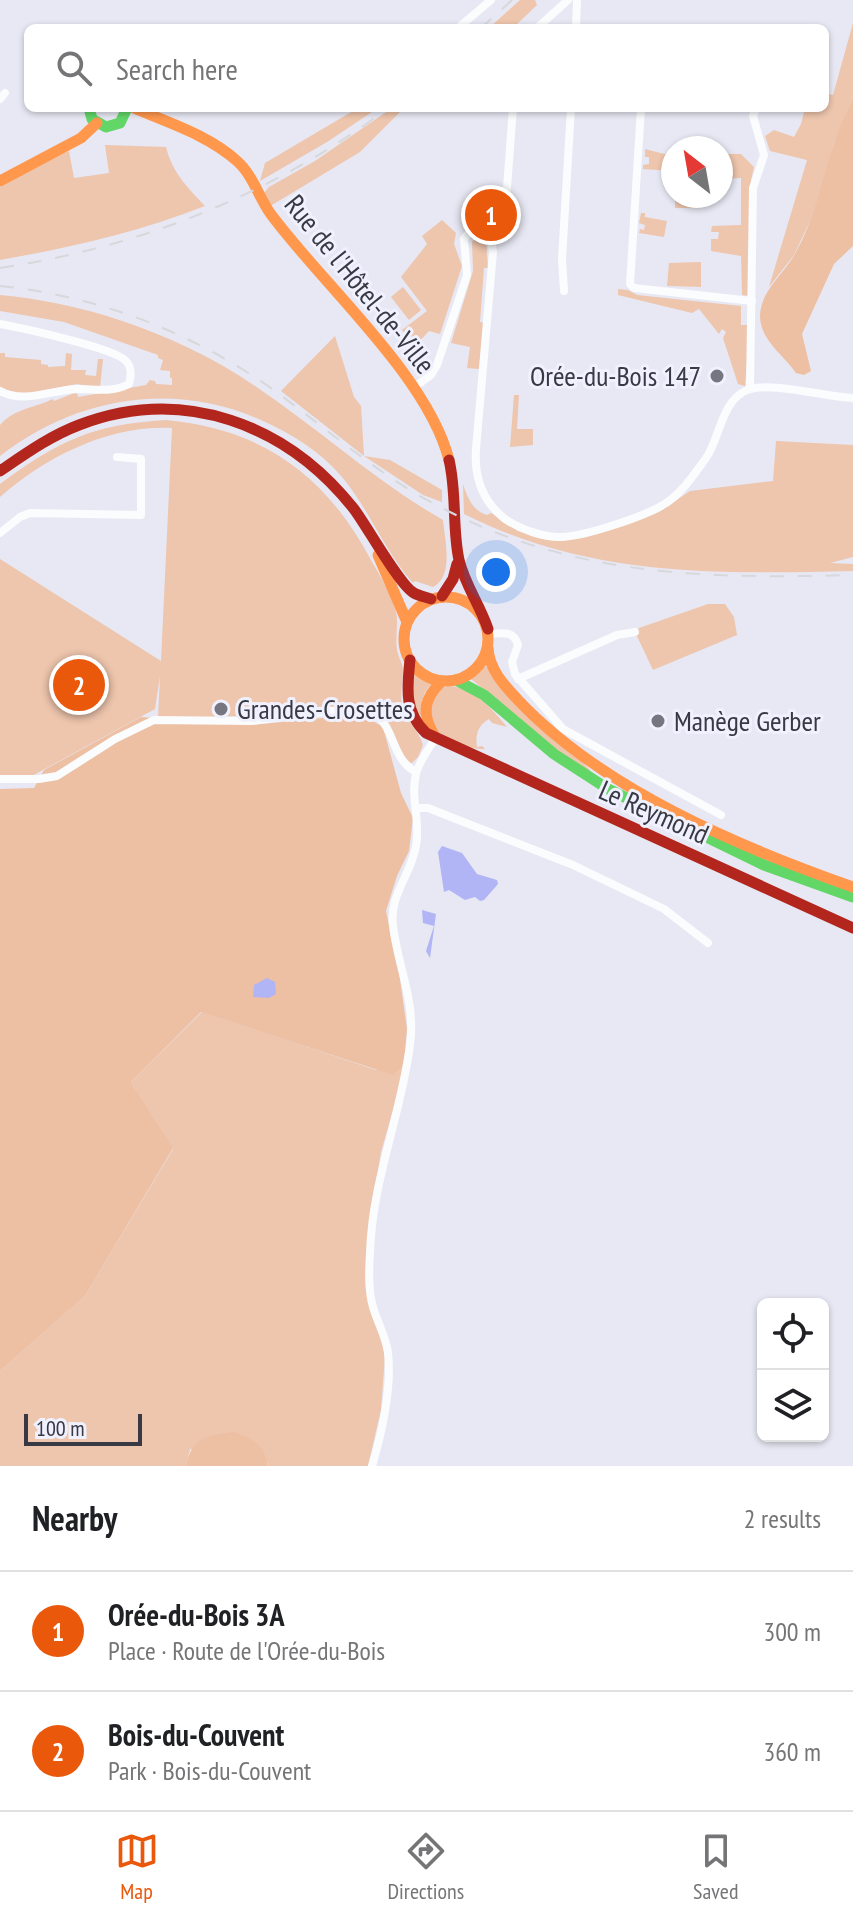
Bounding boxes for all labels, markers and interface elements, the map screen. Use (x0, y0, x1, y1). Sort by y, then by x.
search box (24, 24, 829, 112)
icon: search (52, 46, 96, 90)
text: Search here (116, 49, 238, 88)
north arrow (661, 136, 733, 208)
pin: 1 (465, 185, 517, 245)
street label: Rue de l'Hôtel-de-Ville (277, 186, 444, 381)
place label: Orée-du-Bois 147 (530, 357, 701, 394)
marker: Orée-du-Bois 147 (708, 367, 726, 385)
your location (476, 552, 516, 592)
pin: 2 (53, 655, 105, 715)
place label: Grandes-Crosettes (237, 690, 413, 727)
marker: Grandes-Crosettes (212, 700, 230, 718)
place label: Manège Gerber (674, 702, 821, 739)
marker: Manège Gerber (649, 712, 667, 730)
street label: Le Reymond (593, 771, 715, 852)
map controls (757, 1298, 829, 1442)
button: locate (757, 1298, 829, 1370)
button: layers (757, 1370, 829, 1442)
scale bar (24, 1410, 142, 1446)
text: 100 m (36, 1414, 85, 1442)
text: Nearby (32, 1496, 117, 1540)
text: 2 results (744, 1502, 821, 1535)
text: Orée-du-Bois 3A (108, 1595, 285, 1634)
text: 1 (52, 1615, 64, 1648)
text: 300 m (763, 1615, 821, 1648)
text: Place · Route de l'Orée-du-Bois (108, 1634, 385, 1667)
text: Bois-du-Couvent (108, 1715, 284, 1754)
text: 2 (52, 1735, 64, 1768)
text: 360 m (763, 1735, 821, 1768)
text: Park · Bois-du-Couvent (108, 1754, 311, 1787)
tab: Map (115, 1829, 159, 1905)
tab: Directions (388, 1829, 464, 1905)
tab: Saved (693, 1829, 738, 1905)

